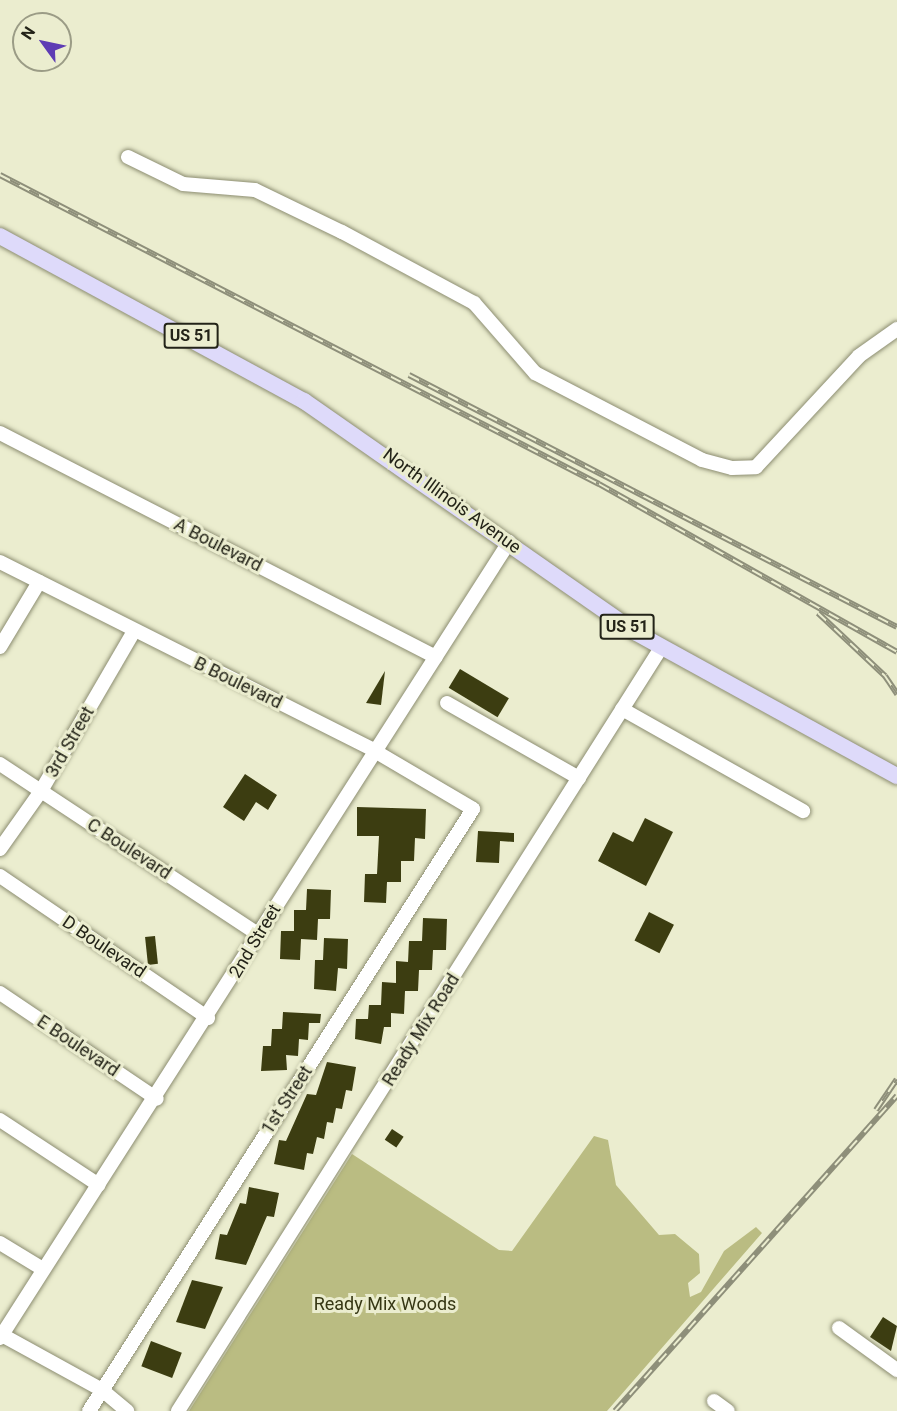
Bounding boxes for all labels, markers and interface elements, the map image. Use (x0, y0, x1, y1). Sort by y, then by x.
north arrow (12, 12, 72, 72)
text: N (17, 23, 39, 43)
road number: US 51 (162, 323, 219, 349)
street label: North Illinois Avenue (379, 444, 525, 558)
street label: A Boulevard (170, 514, 266, 576)
road number: US 51 (598, 614, 656, 640)
street label: B Boulevard (190, 652, 286, 714)
street label: 3rd Street (41, 703, 99, 781)
street label: C Boulevard (83, 814, 175, 884)
street label: 2nd Street (225, 900, 285, 982)
street label: D Boulevard (58, 911, 150, 983)
street label: Ready Mix Road (378, 970, 464, 1090)
street label: E Boulevard (33, 1011, 123, 1081)
street label: 1st Street (257, 1062, 317, 1138)
park label: Ready Mix Woods (314, 1293, 456, 1315)

